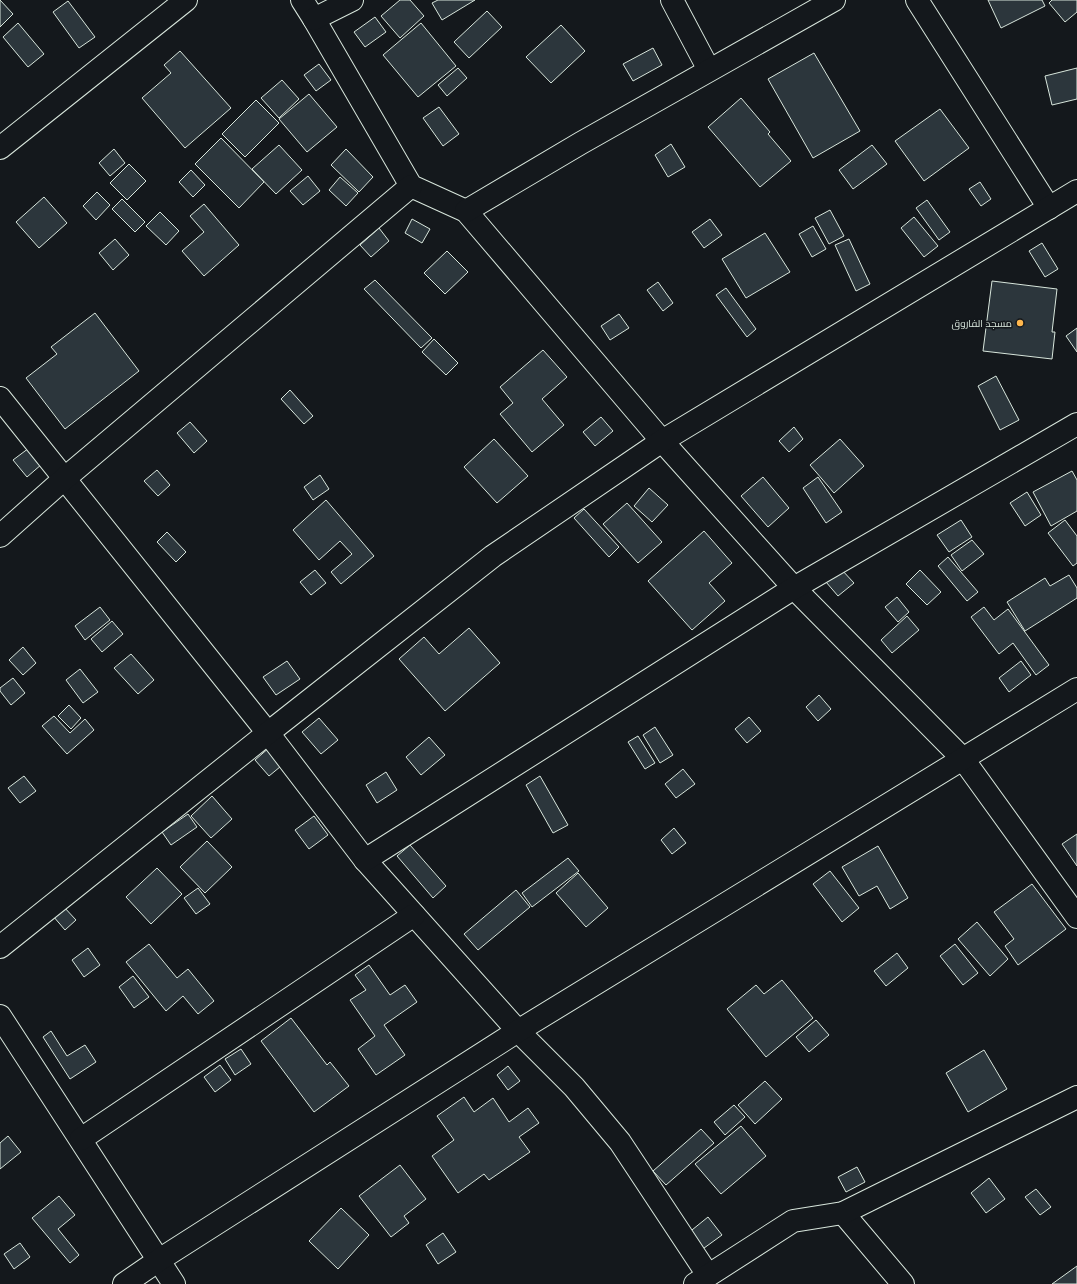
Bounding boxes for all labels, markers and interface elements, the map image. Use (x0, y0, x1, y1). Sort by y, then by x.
place label: مسجد الفاروق (952, 317, 1012, 330)
marker: مسجد الفاروق (1015, 318, 1025, 328)

